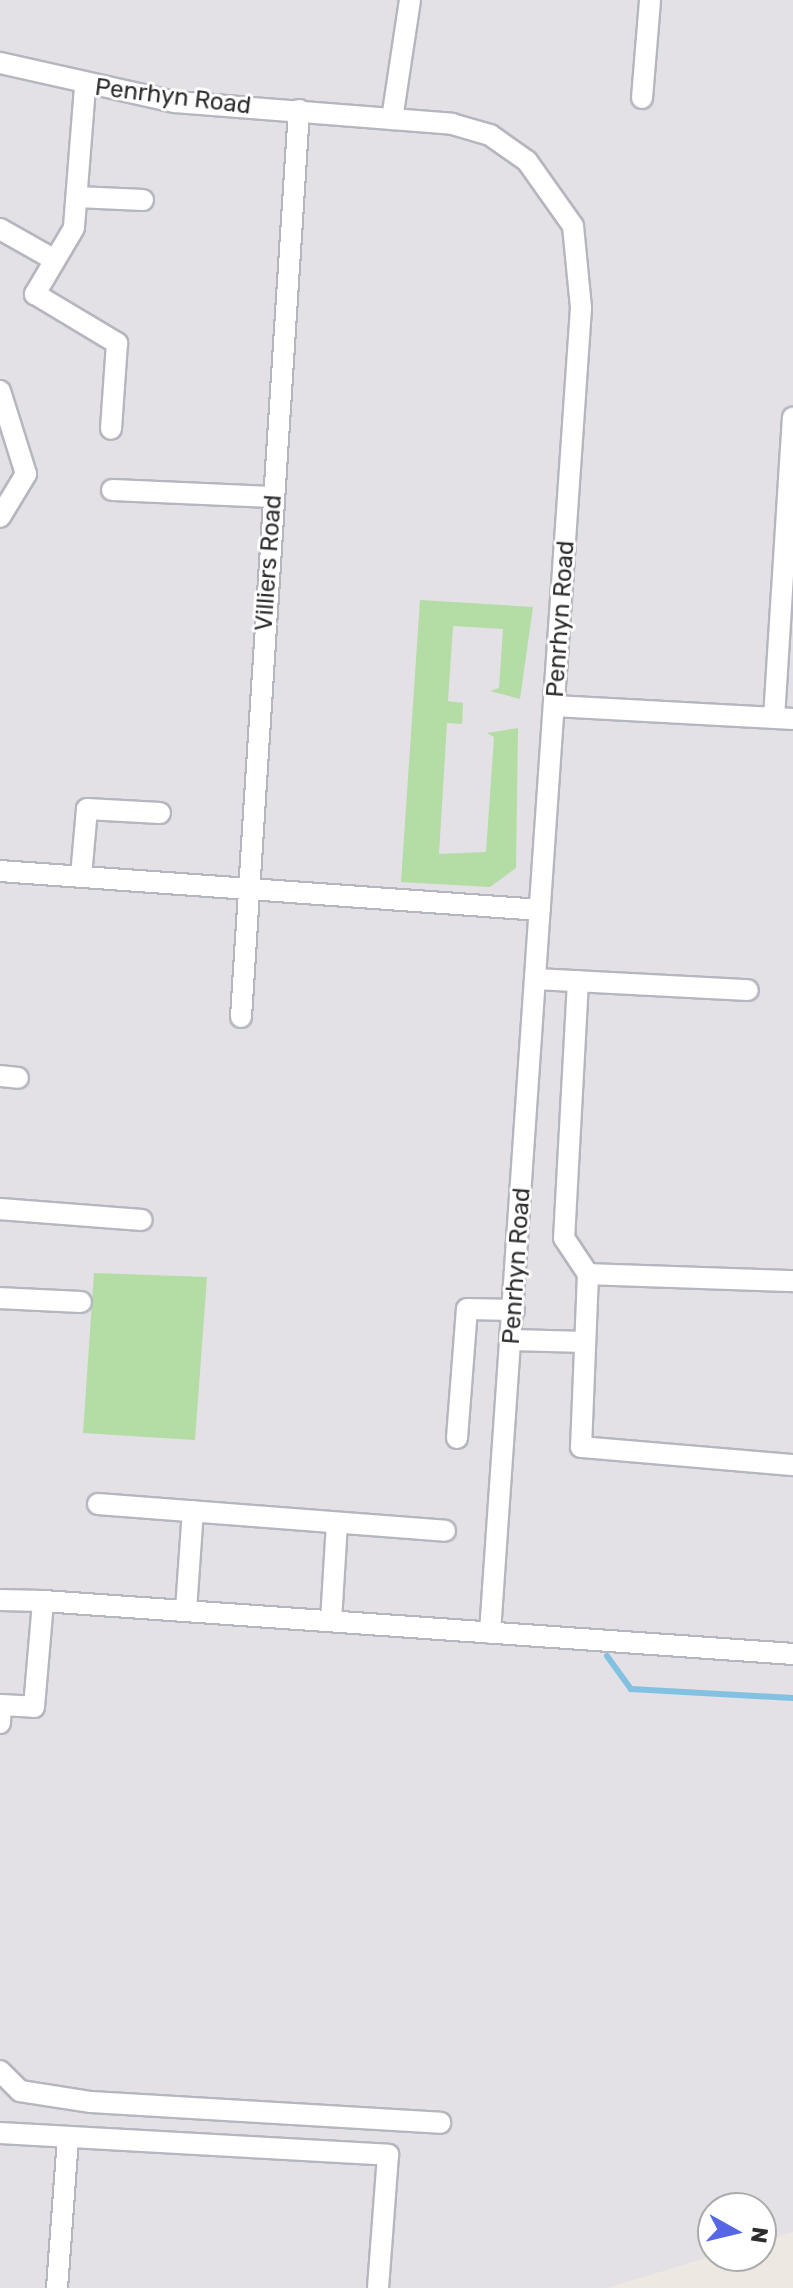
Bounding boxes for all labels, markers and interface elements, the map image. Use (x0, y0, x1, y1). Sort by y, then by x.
street label: Penrhyn Road (93, 73, 253, 121)
street label: Villiers Road (250, 494, 288, 632)
street label: Penrhyn Road (541, 540, 581, 698)
street label: Penrhyn Road (497, 1187, 537, 1345)
north arrow (697, 2192, 777, 2272)
text: N (745, 2225, 774, 2245)

